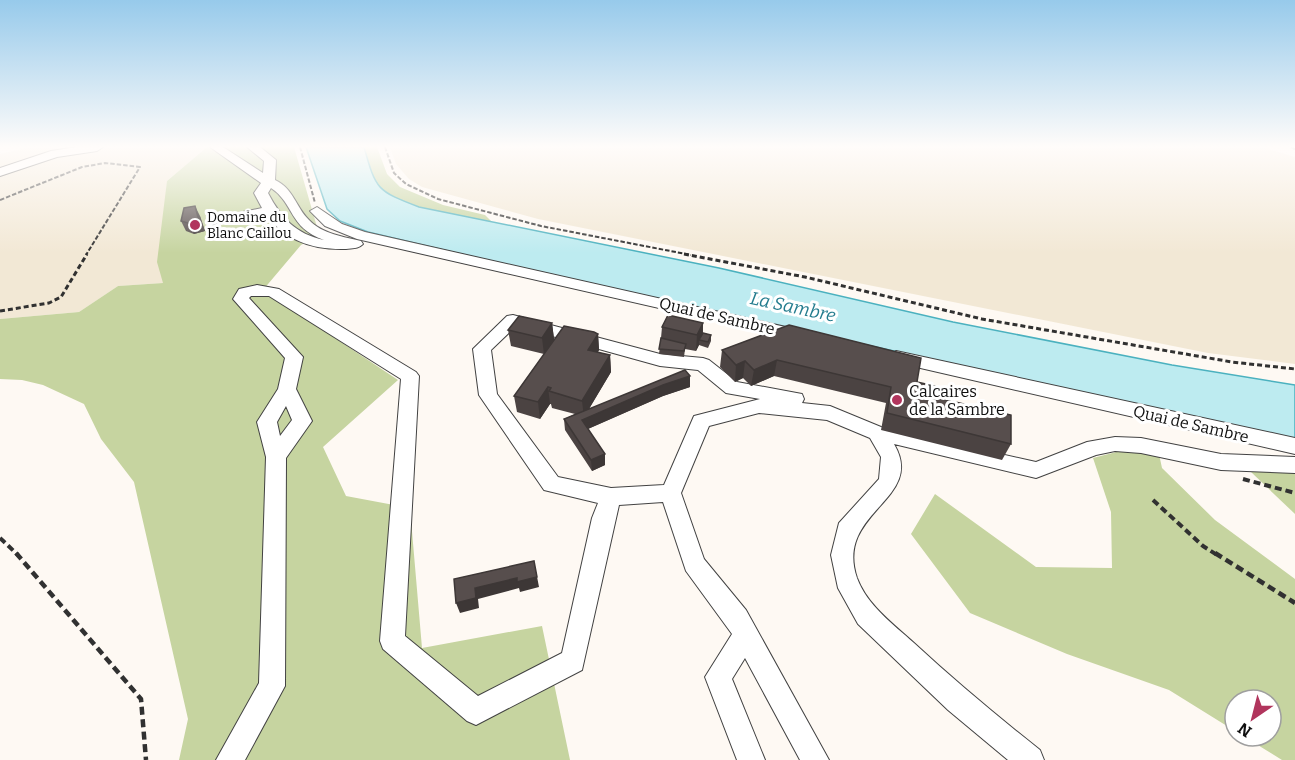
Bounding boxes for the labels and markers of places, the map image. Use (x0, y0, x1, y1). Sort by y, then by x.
place label: Domaine du Blanc Caillou (207, 209, 292, 242)
marker: Domaine du Blanc Caillou (188, 218, 202, 232)
place label: Calcaires de la Sambre (909, 382, 1005, 419)
marker: Calcaires de la Sambre (890, 393, 904, 407)

